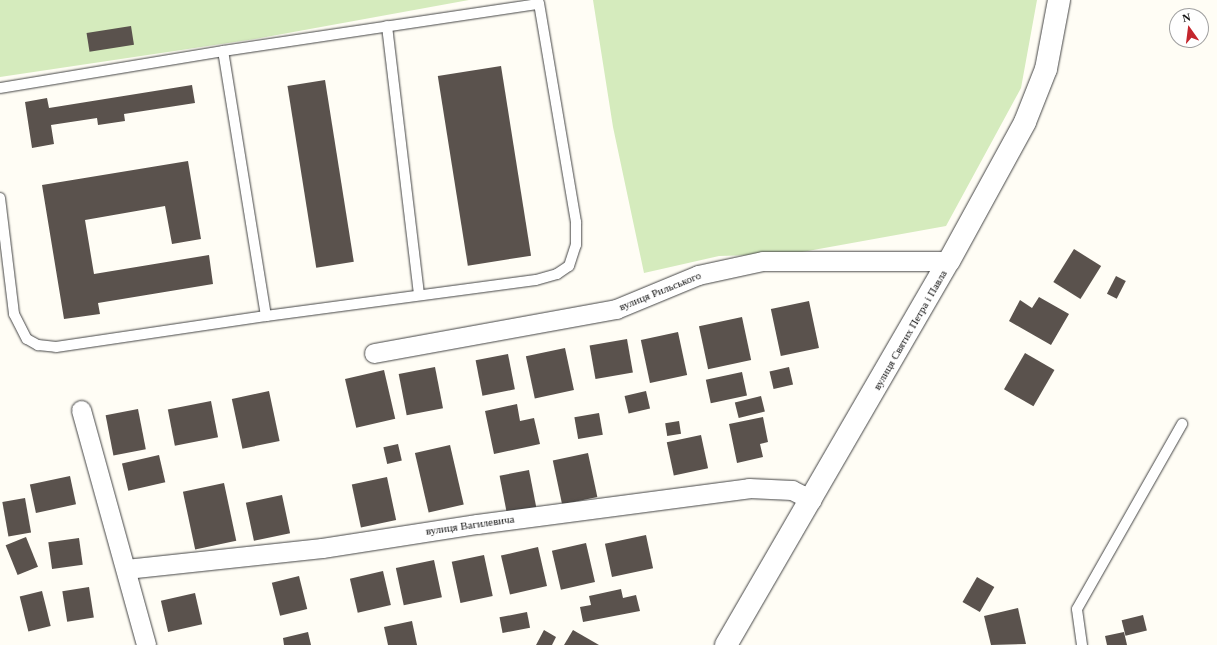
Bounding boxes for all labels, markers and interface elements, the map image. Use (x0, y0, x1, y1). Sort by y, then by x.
north arrow (1169, 8, 1209, 48)
text: N (1181, 11, 1192, 24)
street label: вулиця Святих Петра і Павла (870, 268, 950, 392)
street label: вулиця Рильського (617, 269, 703, 313)
street label: вулиця Вагилевича (425, 512, 515, 538)

